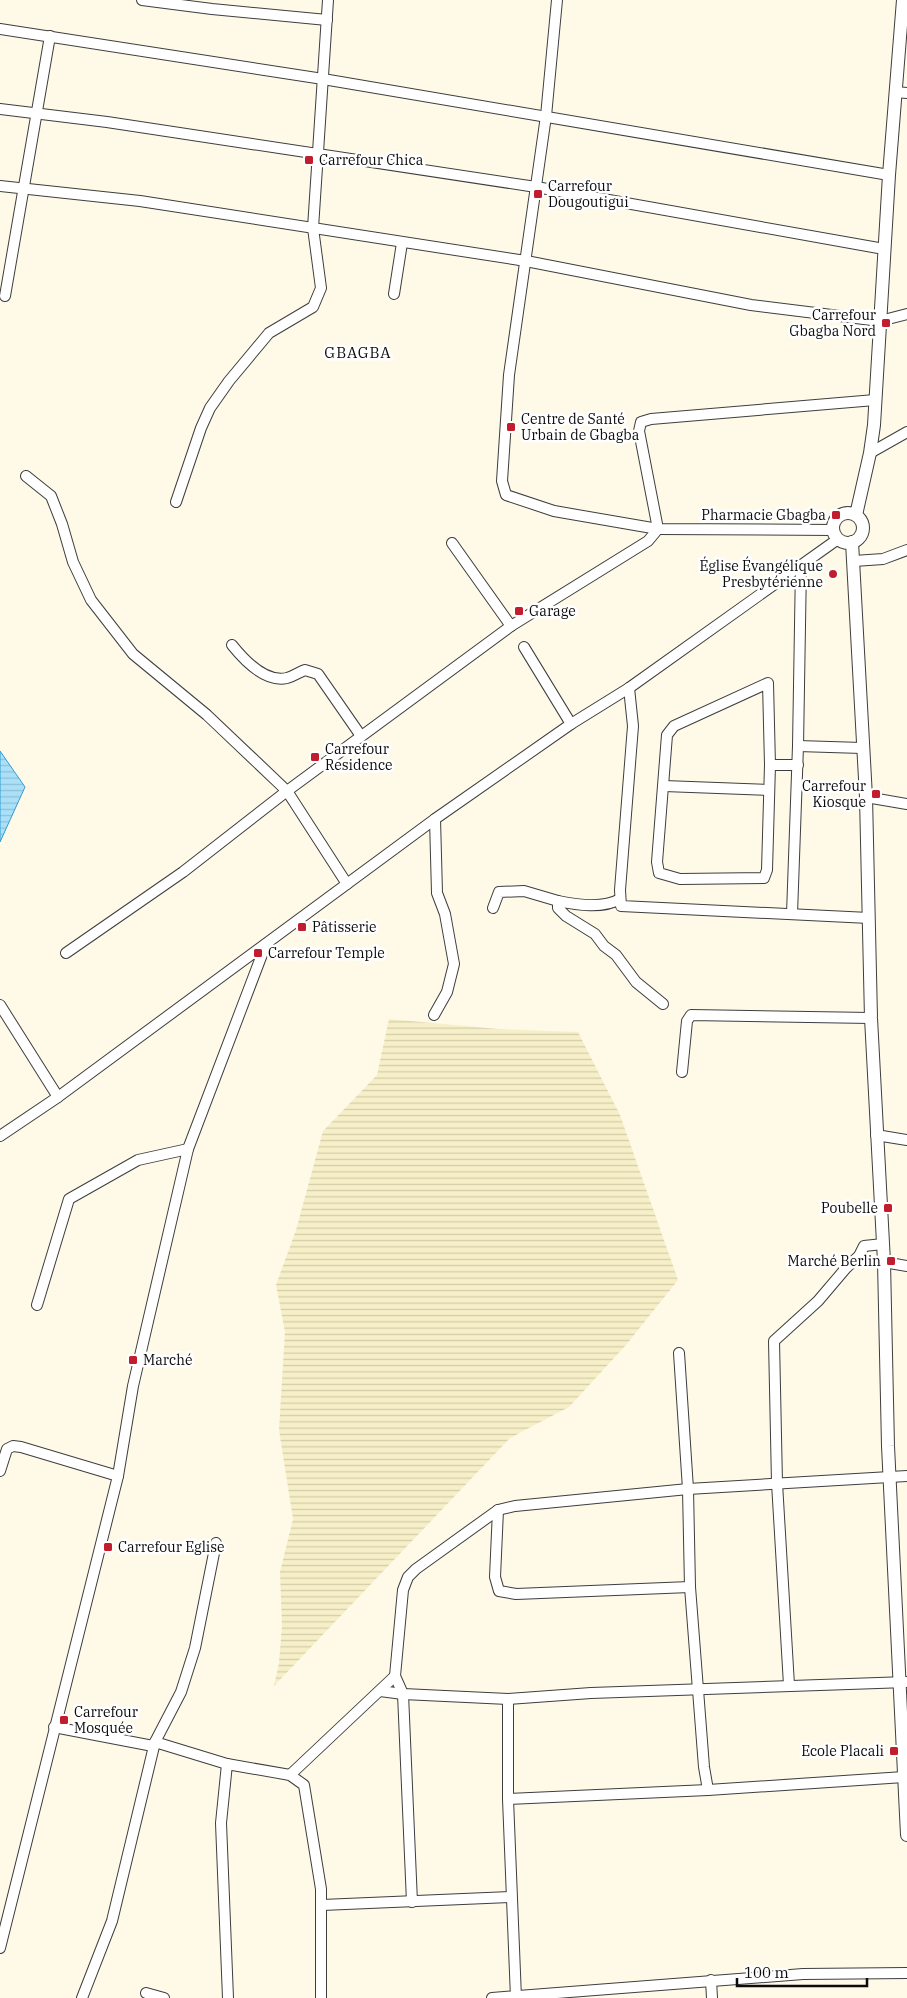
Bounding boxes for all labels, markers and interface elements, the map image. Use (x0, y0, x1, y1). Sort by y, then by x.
place label: Carrefour Chica (319, 151, 424, 169)
marker: Carrefour Chica (303, 154, 315, 166)
place label: Carrefour Dougoutigui (548, 177, 629, 211)
marker: Carrefour Dougoutigui (532, 188, 544, 200)
place label: Carrefour Gbagba Nord (789, 306, 877, 340)
marker: Carrefour Gbagba Nord (880, 317, 892, 329)
district label: GBAGBA (324, 343, 392, 362)
place label: Centre de Santé Urbain de Gbagba (521, 410, 640, 444)
marker: Centre de Santé Urbain de Gbagba (505, 421, 517, 433)
place label: Pharmacie Gbagba (701, 506, 826, 524)
marker: Pharmacie Gbagba (830, 509, 842, 521)
place label: Église Évangélique Presbytérienne (699, 556, 823, 591)
marker: Église Évangélique Presbytérienne (827, 568, 839, 580)
place label: Garage (529, 602, 576, 620)
marker: Garage (513, 605, 525, 617)
place label: Carrefour Residence (325, 740, 393, 774)
marker: Carrefour Residence (309, 751, 321, 763)
place label: Carrefour Kiosque (802, 777, 867, 811)
marker: Carrefour Kiosque (870, 788, 882, 800)
place label: Pâtisserie (312, 918, 377, 936)
marker: Pâtisserie (296, 921, 308, 933)
place label: Carrefour Temple (268, 944, 385, 962)
marker: Carrefour Temple (252, 947, 264, 959)
place label: Poubelle (821, 1199, 878, 1217)
marker: Poubelle (882, 1202, 894, 1214)
place label: Marché Berlin (788, 1252, 881, 1270)
marker: Marché Berlin (885, 1255, 897, 1267)
place label: Marché (143, 1351, 193, 1369)
marker: Marché (127, 1354, 139, 1366)
place label: Carrefour Eglise (118, 1538, 225, 1556)
marker: Carrefour Eglise (102, 1541, 114, 1553)
place label: Carrefour Mosquée (74, 1703, 139, 1737)
marker: Carrefour Mosquée (58, 1714, 70, 1726)
place label: Ecole Placali (801, 1742, 884, 1760)
marker: Ecole Placali (888, 1745, 900, 1757)
scale bar (737, 1956, 867, 1988)
text: 100 m (744, 1963, 789, 1982)

